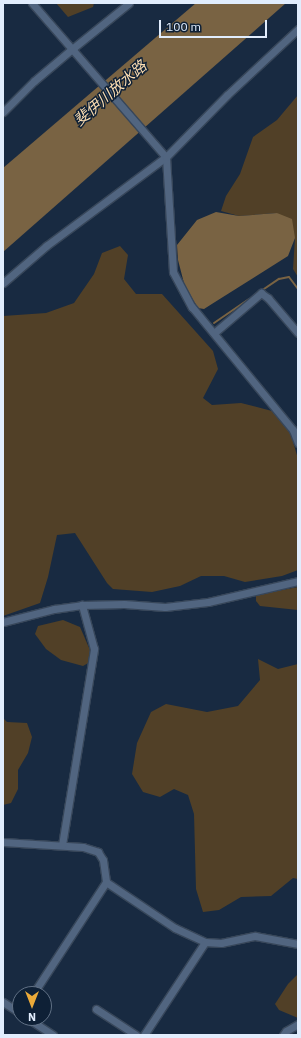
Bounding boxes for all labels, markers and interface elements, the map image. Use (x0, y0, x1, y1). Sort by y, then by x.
scale bar (161, 12, 269, 38)
text: 100 m (166, 19, 201, 34)
water label: 斐伊川放水路 (70, 57, 150, 129)
north arrow (12, 986, 52, 1026)
text: N (28, 1010, 36, 1024)

